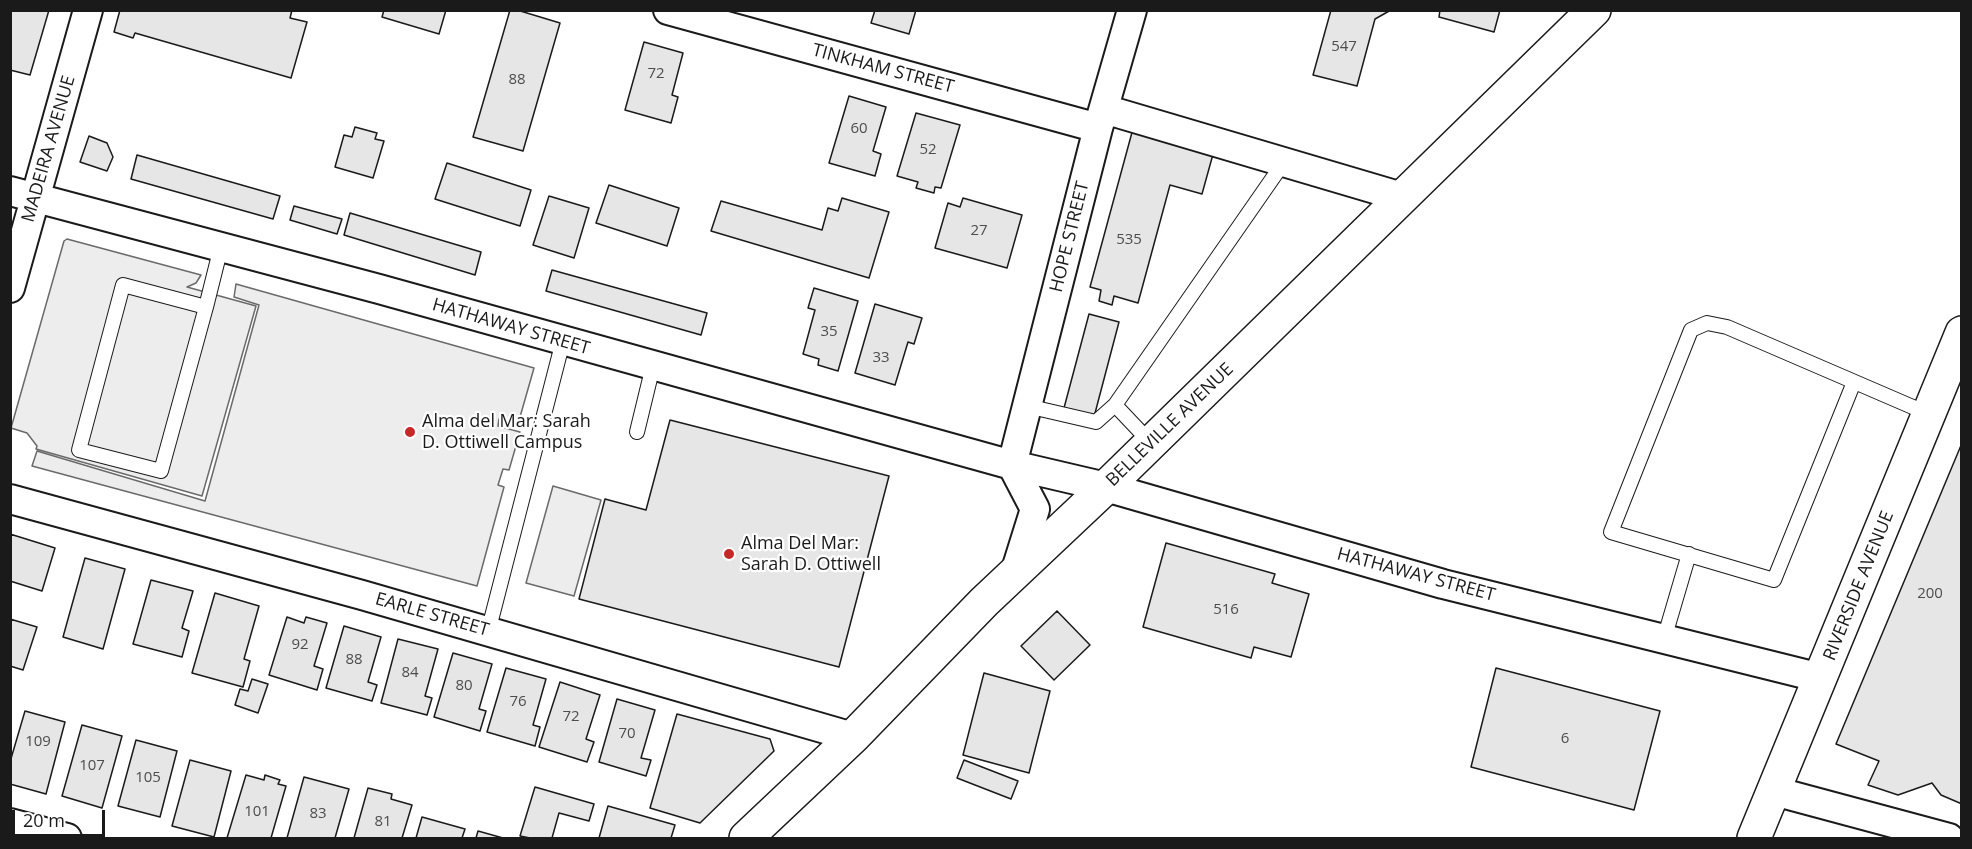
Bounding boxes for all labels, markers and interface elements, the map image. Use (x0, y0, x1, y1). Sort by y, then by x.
house number: 547 (1331, 38, 1357, 56)
street label: TINKHAM STREET (810, 40, 956, 98)
house number: 72 (647, 65, 665, 83)
house number: 88 (508, 71, 526, 89)
street label: MADEIRA AVENUE (18, 73, 80, 225)
house number: 60 (850, 120, 868, 138)
house number: 52 (919, 141, 937, 159)
street label: HOPE STREET (1046, 179, 1094, 295)
house number: 27 (970, 222, 988, 240)
house number: 535 (1116, 231, 1142, 249)
street label: HATHAWAY STREET (430, 294, 592, 360)
house number: 35 (820, 323, 838, 341)
house number: 33 (872, 349, 890, 367)
street label: BELLEVILLE AVENUE (1102, 359, 1238, 491)
place label: Alma del Mar: Sarah D. Ottiwell Campus (422, 411, 591, 454)
marker: Alma del Mar: Sarah D. Ottiwell Campus (403, 425, 417, 439)
street label: RIVERSIDE AVENUE (1819, 508, 1899, 664)
place label: Alma Del Mar: Sarah D. Ottiwell (741, 533, 881, 576)
street label: HATHAWAY STREET (1335, 544, 1497, 606)
marker: Alma Del Mar: Sarah D. Ottiwell (722, 547, 736, 561)
house number: 200 (1917, 585, 1943, 603)
street label: EARLE STREET (373, 588, 491, 642)
house number: 516 (1213, 601, 1239, 619)
house number: 92 (291, 636, 309, 654)
house number: 88 (345, 651, 363, 669)
house number: 84 (401, 664, 419, 682)
house number: 80 (455, 677, 473, 695)
house number: 76 (509, 693, 527, 711)
house number: 72 (562, 708, 580, 726)
house number: 70 (618, 725, 636, 743)
house number: 6 (1561, 730, 1569, 748)
house number: 109 (25, 733, 51, 751)
house number: 107 (79, 757, 105, 775)
house number: 105 (135, 769, 161, 787)
scale bar (15, 798, 108, 836)
house number: 101 (244, 803, 270, 821)
house number: 83 (309, 805, 327, 823)
text: 20 m (23, 808, 65, 832)
house number: 81 (374, 813, 392, 831)

